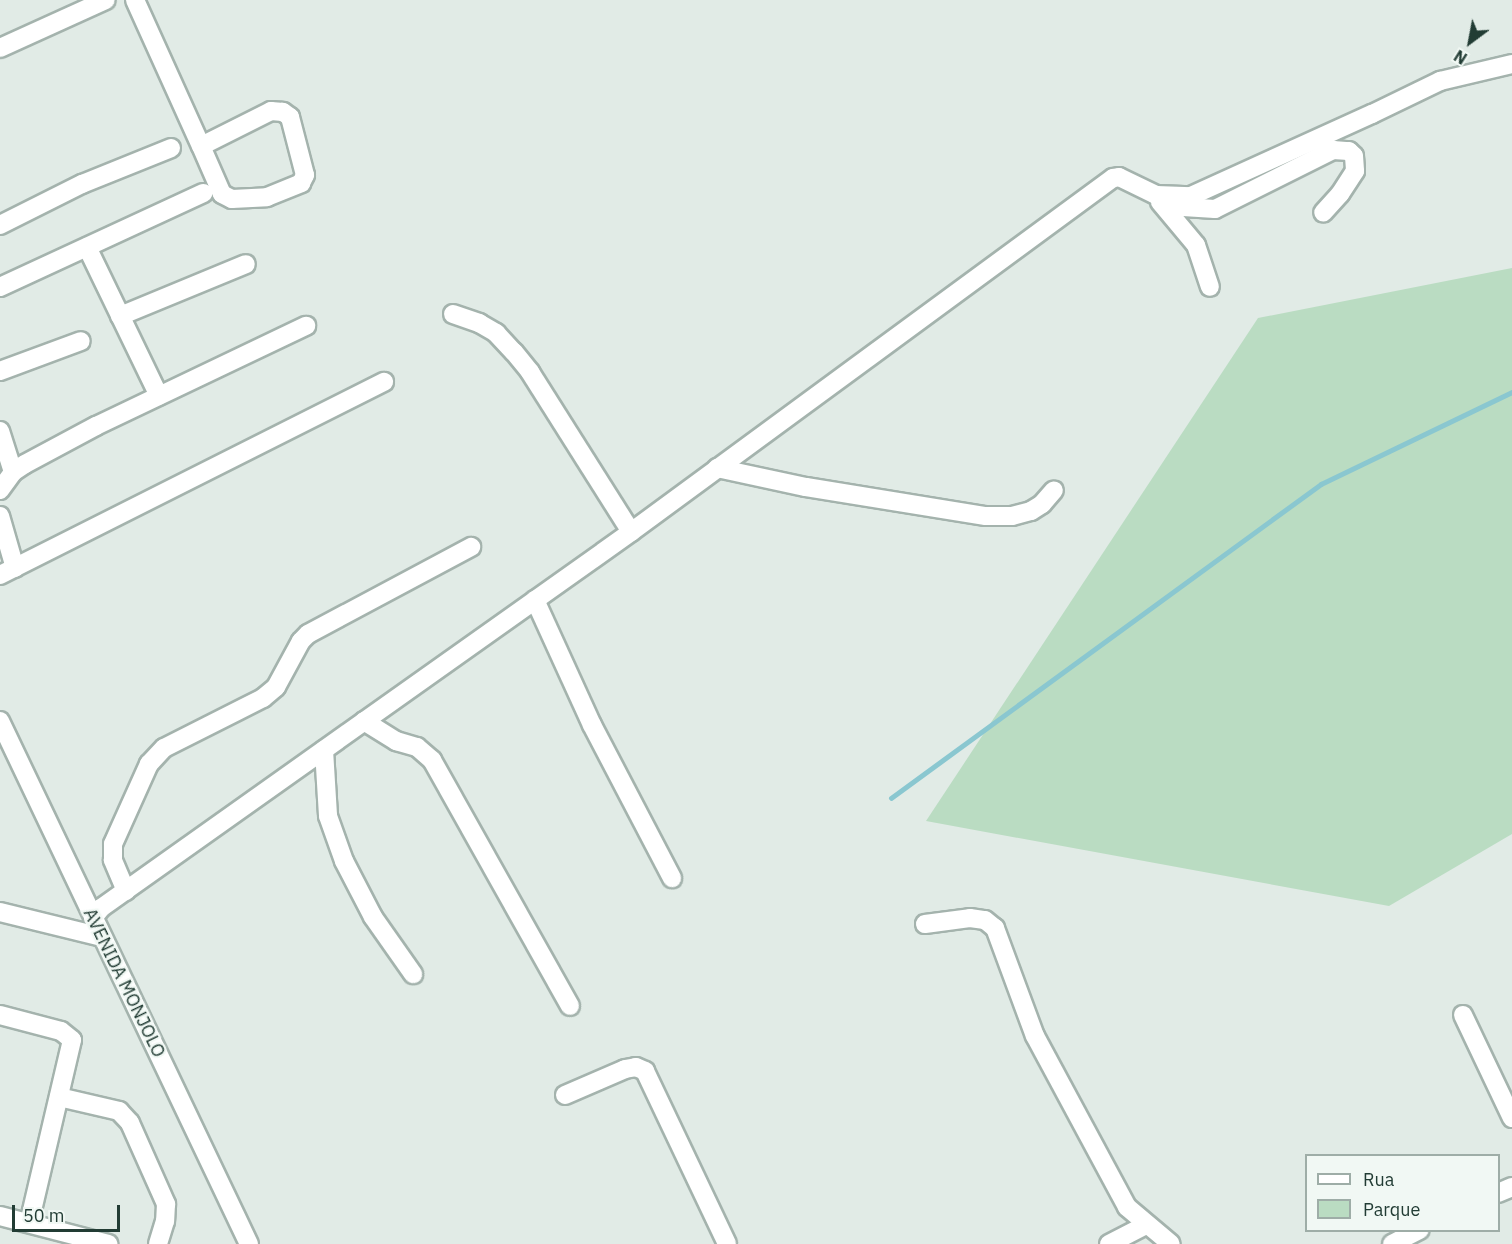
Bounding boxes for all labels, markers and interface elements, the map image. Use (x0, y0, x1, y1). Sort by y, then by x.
north arrow (1440, 12, 1500, 72)
text: N (1450, 46, 1471, 69)
street label: AVENIDA MONJOLO (79, 905, 169, 1061)
legend (1305, 1154, 1500, 1232)
text: Rua (1363, 1168, 1394, 1191)
scale bar (15, 1193, 123, 1231)
text: Parque (1363, 1198, 1420, 1221)
text: 50 m (23, 1204, 65, 1227)

